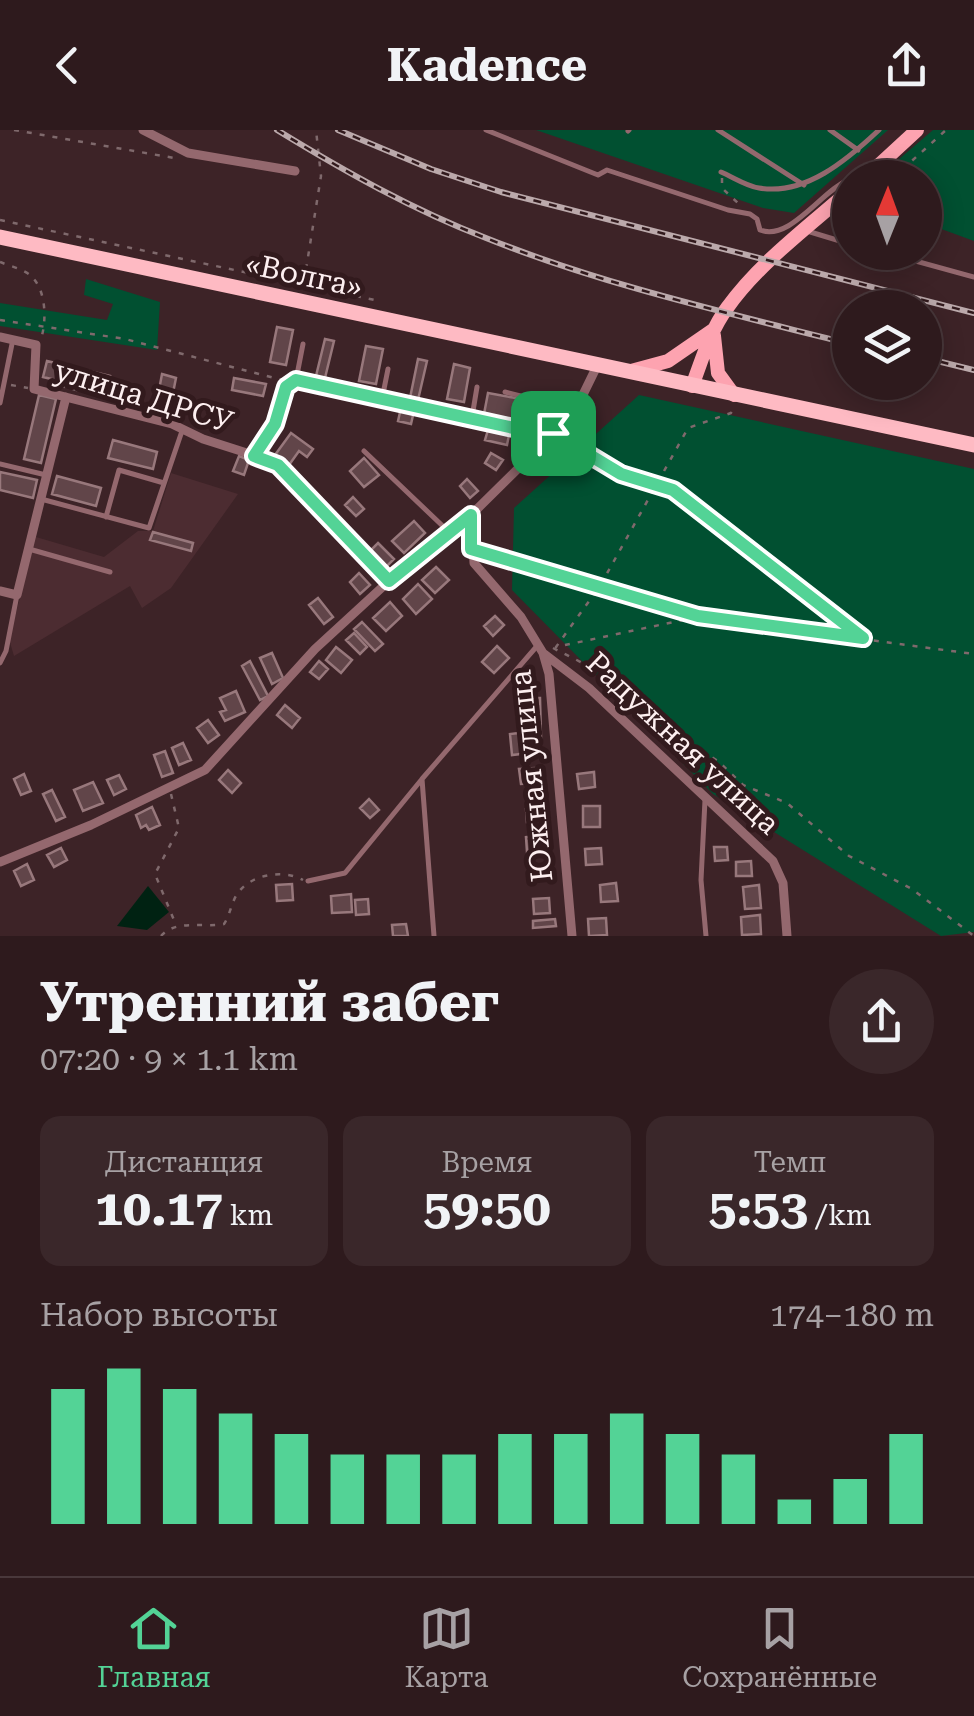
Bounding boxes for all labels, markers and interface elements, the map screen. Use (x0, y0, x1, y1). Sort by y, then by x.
icon: back (40, 38, 95, 93)
icon: share (879, 38, 934, 93)
text: Kadence (387, 39, 587, 92)
north arrow (832, 160, 942, 270)
map controls (832, 160, 942, 400)
street label: «Волга» (243, 246, 365, 304)
button: layers (832, 290, 942, 400)
street label: улица ДРСУ (50, 352, 238, 440)
pin (511, 391, 596, 476)
icon: arrive (526, 406, 581, 461)
street label: Радужная улица (579, 645, 787, 841)
street label: Южная улица (502, 668, 560, 884)
button: share (829, 969, 934, 1074)
text: Утренний забег (40, 970, 499, 1034)
text: 07:20 · 9 × 1.1 km (40, 1040, 298, 1078)
text: Дистанция (105, 1146, 263, 1179)
text: Время (441, 1146, 533, 1179)
text: Темп (754, 1146, 826, 1179)
text: 10.17 (95, 1179, 223, 1237)
text: 59:50 (423, 1179, 551, 1237)
text: 5:53 (708, 1179, 808, 1237)
text: km (223, 1199, 273, 1232)
text: /km (808, 1199, 872, 1232)
text: Набор высоты (40, 1296, 278, 1334)
text: 174–180 m (770, 1296, 934, 1334)
tab: Главная (97, 1601, 211, 1694)
tab: Карта (405, 1601, 488, 1694)
tab: Сохранённые (682, 1601, 877, 1694)

